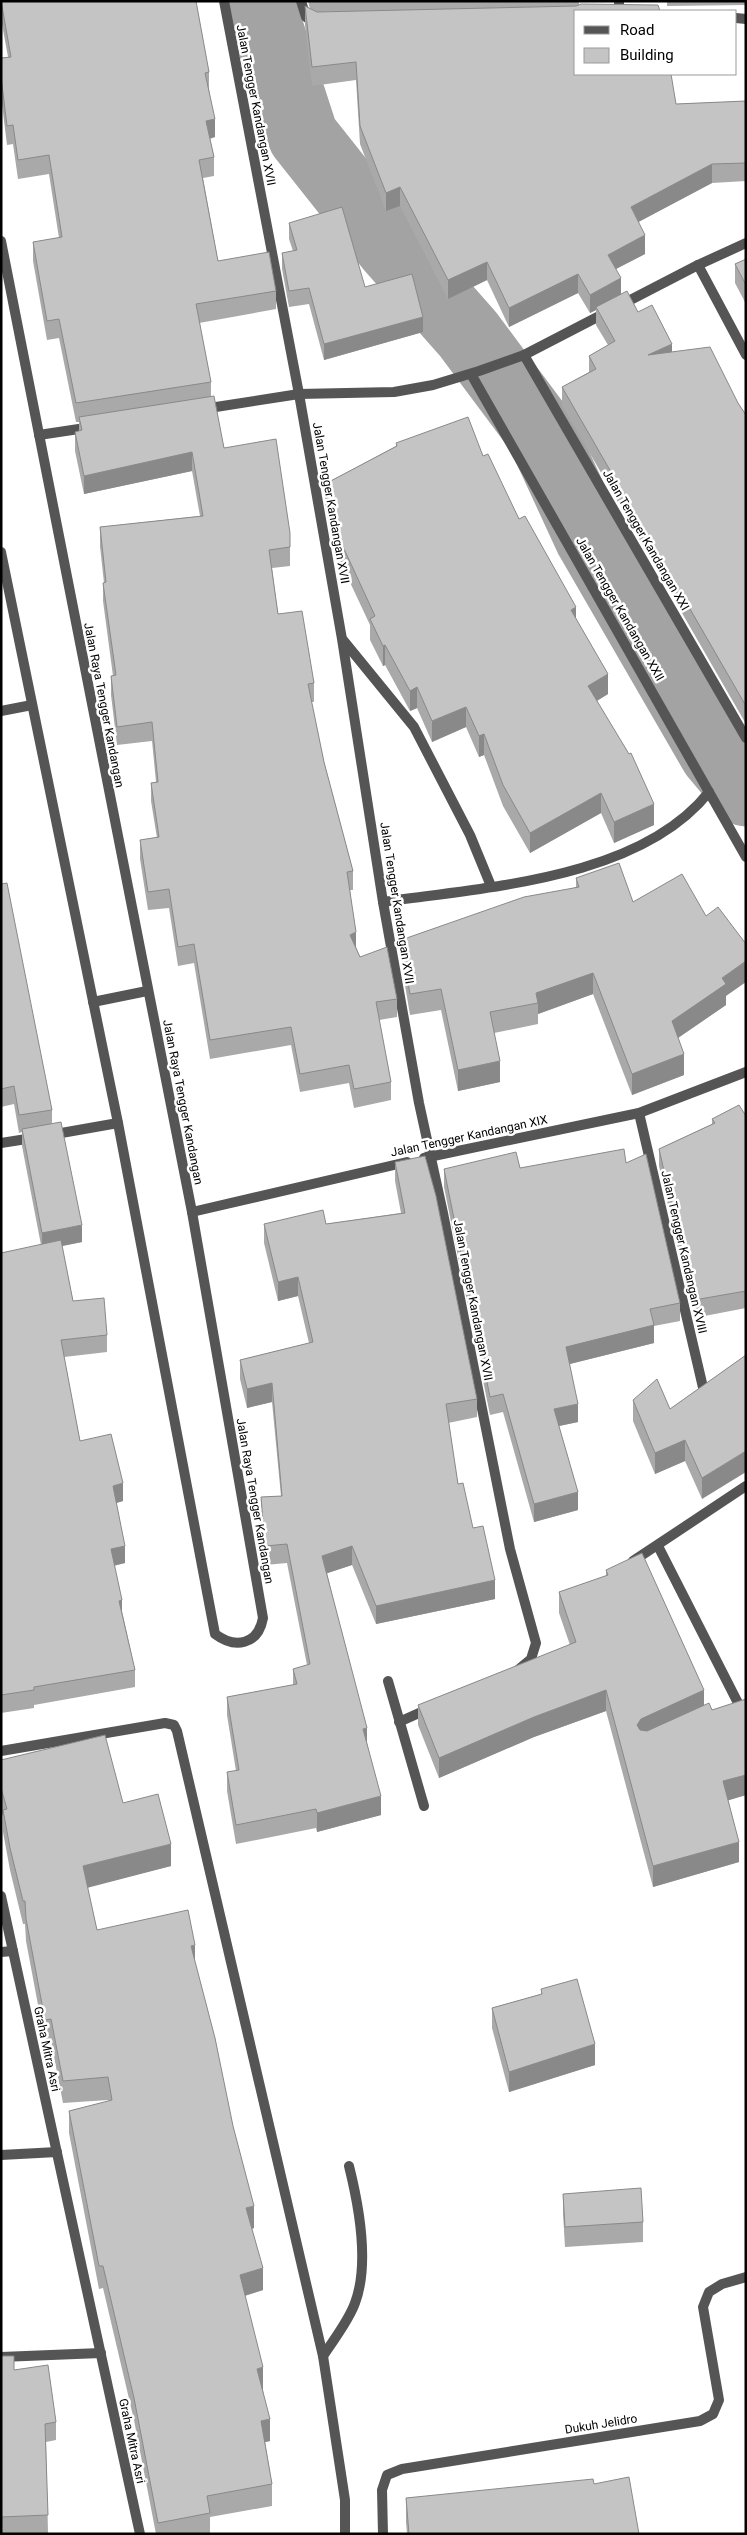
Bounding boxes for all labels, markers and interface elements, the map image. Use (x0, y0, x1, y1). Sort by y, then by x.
legend (574, 10, 737, 75)
text: Road (620, 21, 654, 39)
street label: Jalan Tengger Kandangan XVII (234, 23, 278, 187)
text: Building (620, 46, 674, 64)
street label: Jalan Tengger Kandangan XVII (310, 421, 352, 585)
street label: Jalan Tengger Kandangan XXI (600, 467, 692, 613)
street label: Jalan Tengger Kandangan XXII (573, 535, 667, 683)
street label: Jalan Raya Tengger Kandangan (81, 621, 127, 789)
street label: Jalan Tengger Kandangan XVII (377, 821, 417, 985)
street label: Jalan Raya Tengger Kandangan (160, 1018, 206, 1186)
street label: Jalan Tengger Kandangan XIX (389, 1112, 549, 1160)
street label: Jalan Tengger Kandangan XVIII (658, 1169, 710, 1335)
street label: Jalan Tengger Kandangan XVII (451, 1218, 495, 1382)
street label: Jalan Raya Tengger Kandangan (234, 1417, 276, 1585)
street label: Graha Mitra Asri (31, 2005, 63, 2093)
street label: Graha Mitra Asri (116, 2397, 148, 2485)
street label: Dukuh Jelidro (564, 2411, 638, 2437)

